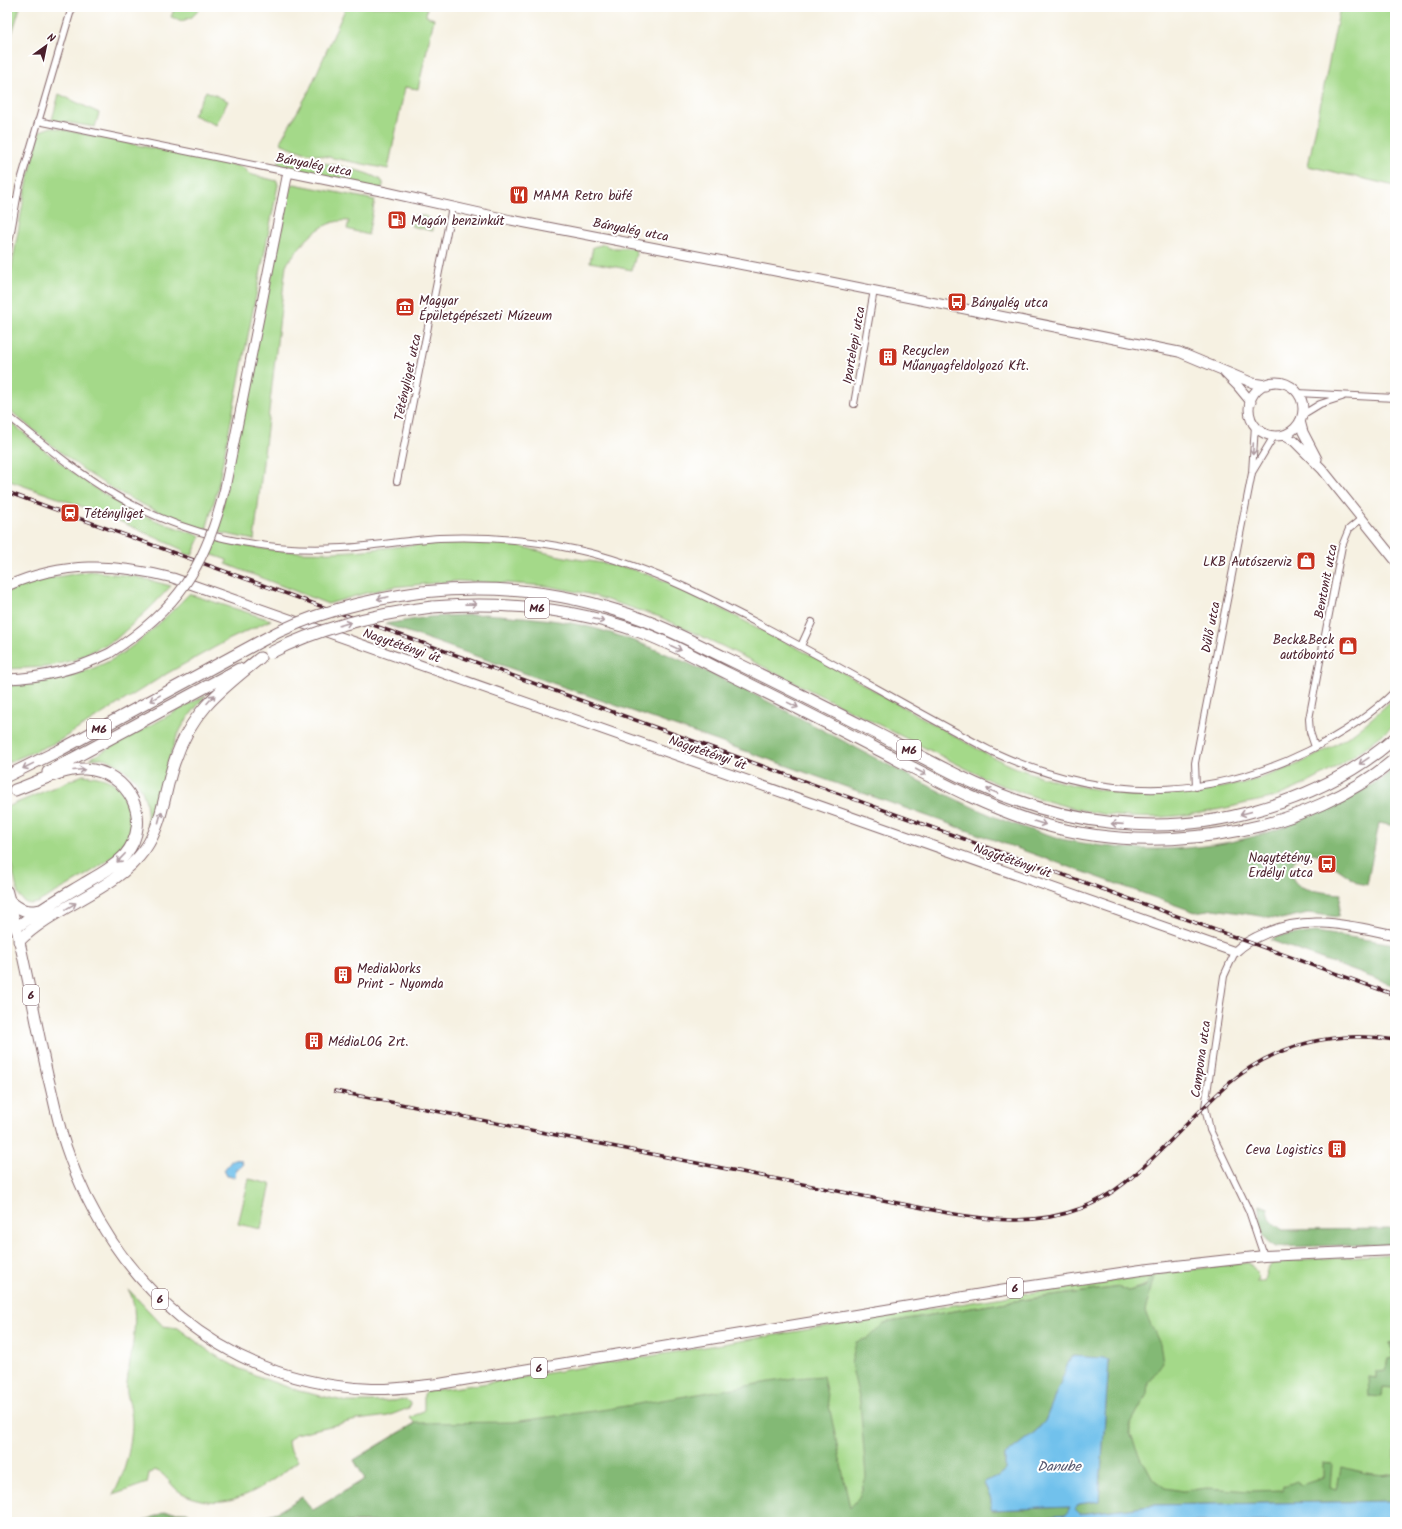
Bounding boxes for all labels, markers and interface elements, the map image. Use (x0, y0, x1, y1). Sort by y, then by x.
north arrow (26, 26, 66, 66)
text: N (43, 29, 59, 48)
street label: Bányalég utca (274, 148, 354, 183)
restaurant icon: MAMA Retro büfé (508, 184, 530, 206)
place label: MAMA Retro büfé (533, 186, 633, 207)
fuel station icon: Magán benzinkút (386, 209, 408, 231)
place label: Magán benzinkút (411, 211, 505, 232)
street label: Bányalég utca (591, 213, 671, 248)
place label: Magyar Épületgépészeti Múzeum (419, 291, 552, 327)
bus stop icon: Bányalég utca (946, 291, 968, 313)
place label: Bányalég utca (971, 293, 1048, 314)
museum icon: Magyar Épületgépészeti Múzeum (394, 296, 416, 318)
street label: Ipartelepi utca (837, 305, 872, 386)
street label: Tétényliget utca (389, 332, 428, 423)
place label: Recyclen Műanyagfeldolgozó Kft. (902, 341, 1029, 377)
building icon: Recyclen Műanyagfeldolgozó Kft. (877, 346, 899, 368)
one-way arrow (1250, 442, 1257, 455)
station icon: Tétényliget (59, 502, 81, 524)
place label: Tétényliget (84, 504, 145, 525)
street label: Bentonit utca (1309, 542, 1344, 620)
shop icon: LKB Autószerviz (1295, 550, 1317, 572)
place label: LKB Autószerviz (1203, 552, 1292, 573)
one-way arrow (377, 595, 390, 603)
road number: M6 (525, 598, 549, 618)
one-way arrow (464, 600, 477, 608)
street label: Dűlő utca (1196, 600, 1227, 655)
one-way arrow (592, 617, 605, 624)
one-way arrow (338, 620, 351, 627)
street label: Nagytétényi út (360, 623, 444, 670)
place label: Beck&Beck autóbontó (1273, 630, 1335, 666)
shop icon: Beck&Beck autóbontó (1337, 635, 1359, 657)
one-way arrow (670, 645, 682, 652)
one-way arrow (149, 694, 161, 702)
one-way arrow (206, 695, 215, 705)
one-way arrow (787, 702, 799, 710)
road number: M6 (87, 719, 111, 739)
street label: Nagytétényi út (666, 730, 750, 777)
road number: M6 (897, 740, 921, 760)
one-way arrow (1359, 757, 1370, 765)
one-way arrow (23, 763, 35, 770)
one-way arrow (72, 766, 85, 773)
one-way arrow (915, 768, 927, 776)
one-way arrow (986, 786, 998, 794)
one-way arrow (1239, 810, 1252, 817)
one-way arrow (157, 811, 165, 824)
one-way arrow (1033, 820, 1046, 827)
one-way arrow (1111, 820, 1124, 827)
street label: Nagytétényi út (971, 838, 1055, 885)
place label: Nagytétény, Erdélyi utca (1248, 848, 1313, 884)
one-way arrow (116, 853, 126, 863)
bus stop icon: Nagytétény, Erdélyi utca (1316, 853, 1338, 875)
one-way arrow (65, 901, 77, 909)
place label: MediaWorks Print - Nyomda (357, 959, 444, 995)
building icon: MediaWorks Print - Nyomda (332, 964, 354, 986)
road number: 6 (23, 985, 39, 1005)
street label: Campona utca (1186, 1019, 1217, 1099)
building icon: MédiaLOG Zrt. (303, 1030, 325, 1052)
place label: MédiaLOG Zrt. (328, 1032, 408, 1053)
building icon: Ceva Logistics (1326, 1138, 1348, 1160)
place label: Ceva Logistics (1245, 1140, 1323, 1161)
road number: 6 (1007, 1278, 1023, 1298)
road number: 6 (152, 1289, 168, 1309)
road number: 6 (531, 1358, 547, 1378)
water label: Danube (1037, 1456, 1082, 1478)

